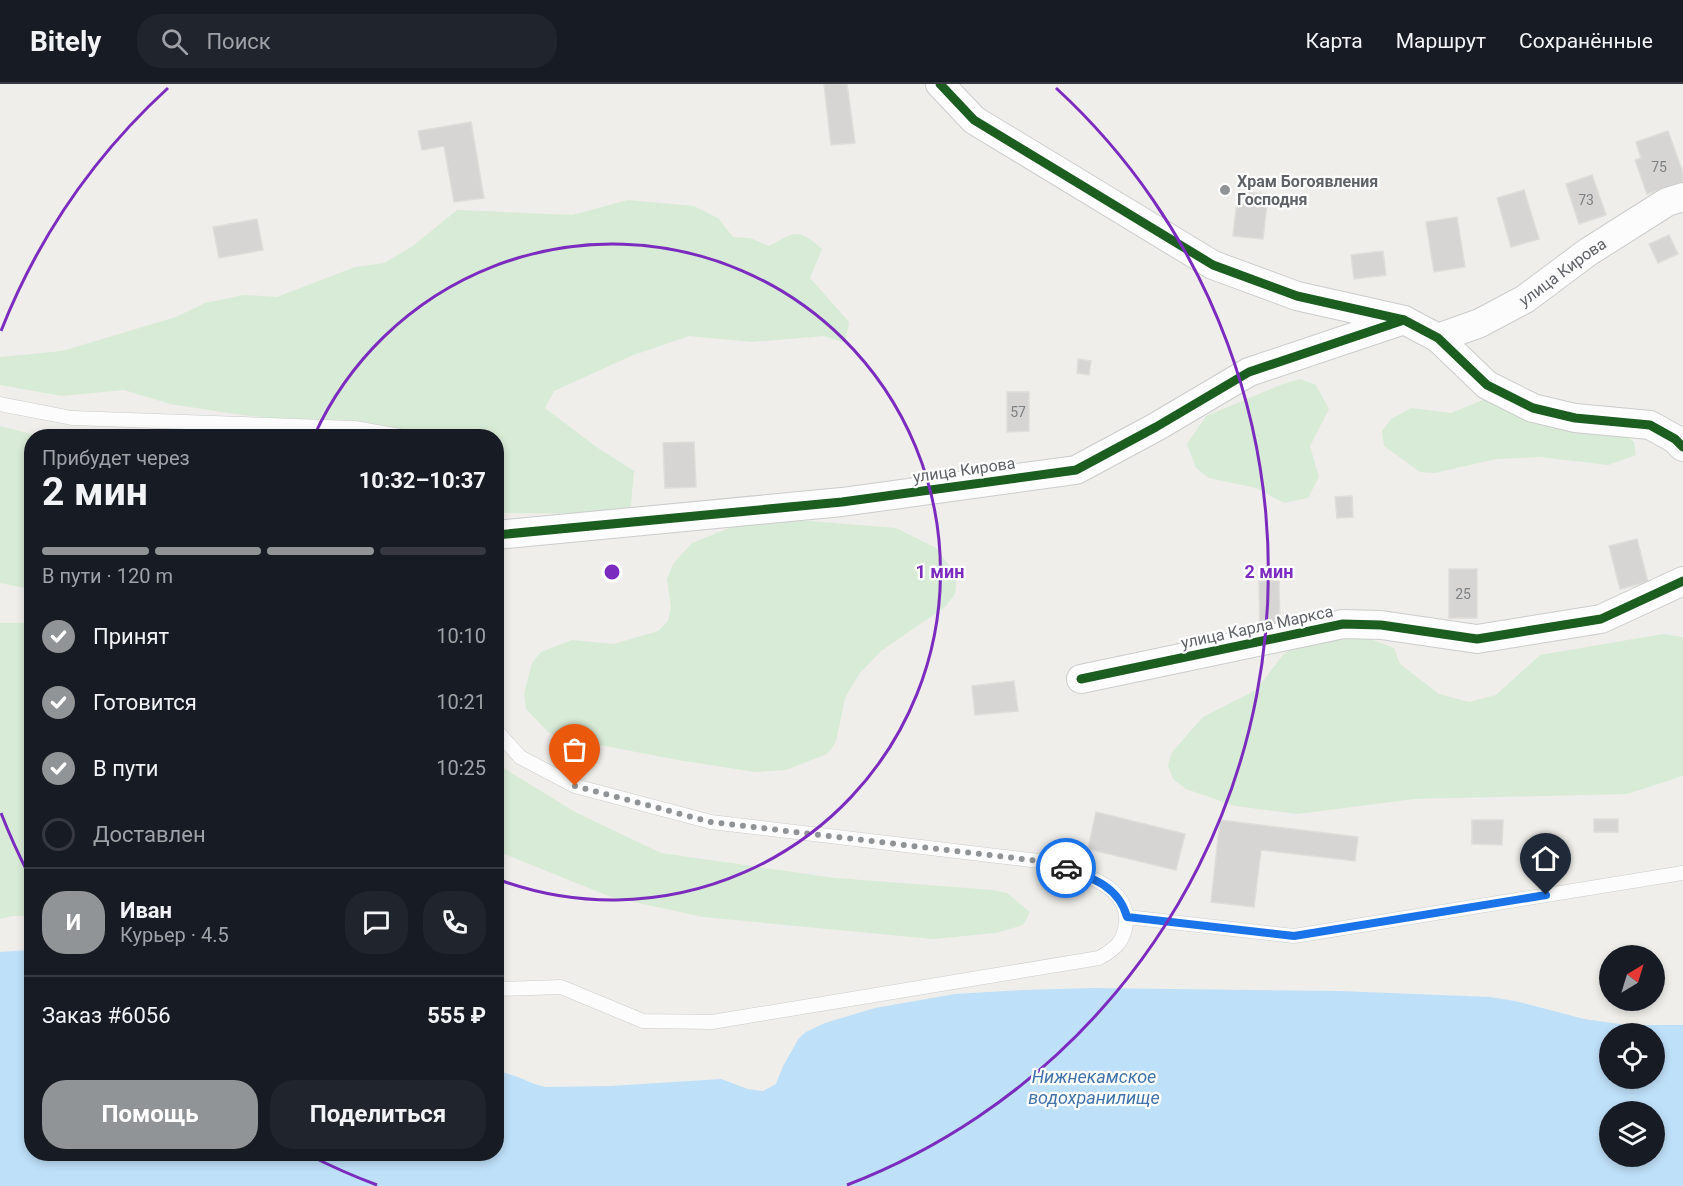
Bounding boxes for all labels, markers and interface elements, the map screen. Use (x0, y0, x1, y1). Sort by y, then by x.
search box (137, 14, 557, 68)
text: Bitely (30, 25, 101, 58)
icon: search (158, 25, 191, 58)
text: Поиск (206, 29, 271, 54)
text: Карта (1306, 29, 1363, 53)
text: Маршрут (1396, 29, 1486, 53)
text: Сохранённые (1519, 29, 1653, 53)
house number: 75 (1651, 159, 1667, 175)
place label: Храм Богоявления Господня (1237, 172, 1378, 209)
marker: Храм Богоявления Господня (1218, 183, 1232, 197)
house number: 73 (1578, 192, 1594, 208)
street label: улица Кирова (1516, 234, 1609, 310)
house number: 57 (1010, 404, 1026, 420)
text: Прибудет через (42, 446, 190, 470)
street label: улица Кирова (912, 453, 1016, 487)
text: 10:32–10:37 (359, 468, 486, 493)
text: 2 мин (42, 469, 148, 515)
text: 1 мин (916, 561, 964, 582)
text: 2 мин (1245, 561, 1293, 582)
centre of rings (602, 562, 622, 582)
text: В пути · 120 m (42, 564, 173, 588)
house number: 25 (1455, 586, 1471, 602)
street label: улица Карла Маркса (1179, 602, 1335, 652)
icon: check (42, 620, 75, 653)
text: Принят (93, 624, 169, 649)
text: 10:10 (436, 624, 486, 648)
icon: check (42, 686, 75, 719)
text: Готовится (93, 690, 197, 715)
text: 10:21 (436, 690, 486, 714)
pin (549, 724, 600, 786)
icon: bag (558, 733, 591, 766)
icon: check (42, 752, 75, 785)
text: В пути (93, 756, 159, 781)
text: 10:25 (436, 756, 486, 780)
text: Доставлен (93, 822, 206, 847)
pin (1520, 833, 1571, 895)
courier (1036, 838, 1096, 898)
icon: home (1529, 842, 1562, 875)
icon: car (1050, 852, 1083, 885)
button: chat (345, 891, 408, 954)
button: phone (423, 891, 486, 954)
text: Иван (120, 898, 172, 923)
text: И (66, 910, 81, 935)
text: Курьер · 4.5 (120, 923, 229, 947)
north arrow (1599, 945, 1665, 1011)
map controls (1599, 945, 1665, 1167)
text: Заказ #6056 (42, 1003, 171, 1028)
text: 555 ₽ (427, 1003, 486, 1028)
button: locate (1599, 1023, 1665, 1089)
water label: Нижнекамское водохранилище (1028, 1066, 1160, 1108)
button: Помощь (42, 1080, 258, 1149)
button: Поделиться (270, 1080, 486, 1149)
button: layers (1599, 1101, 1665, 1167)

